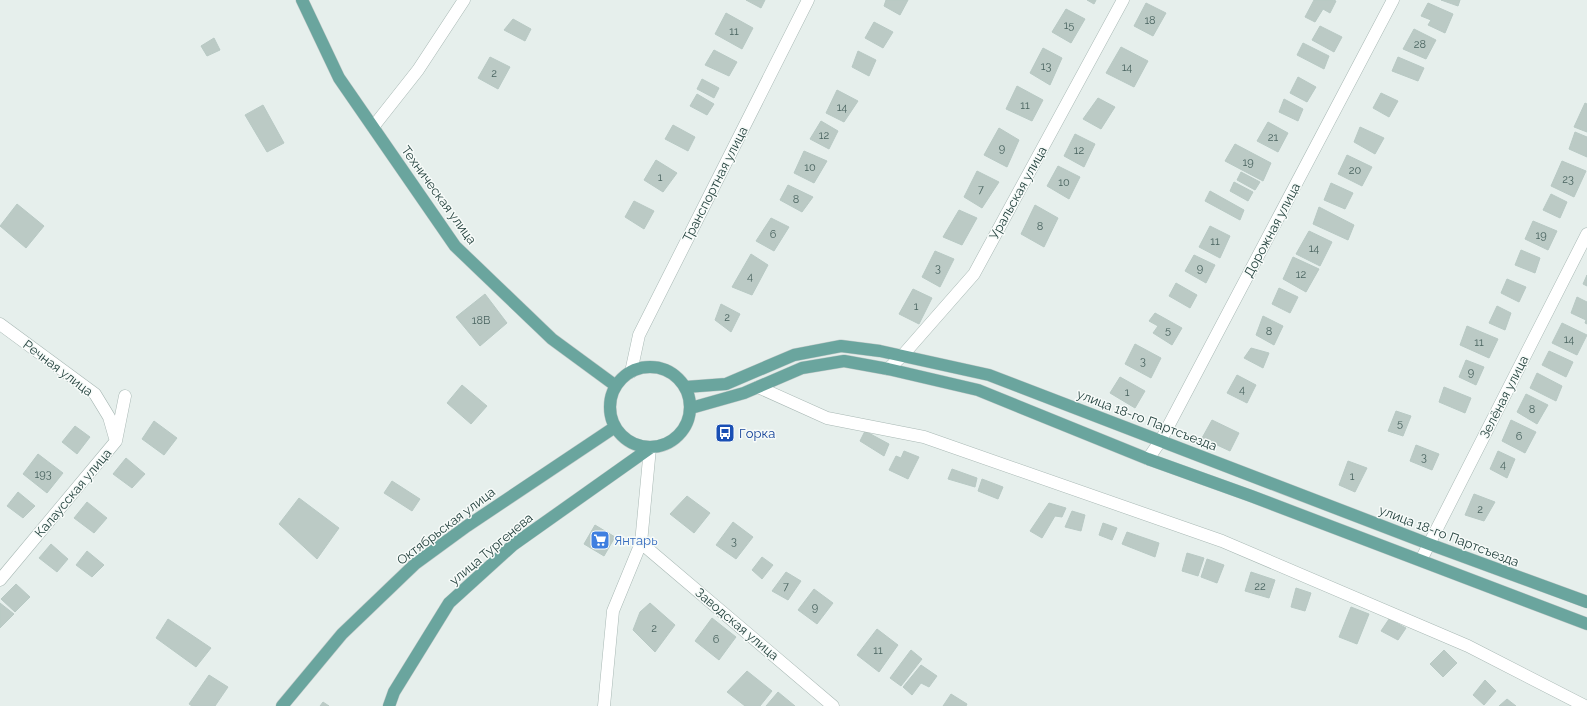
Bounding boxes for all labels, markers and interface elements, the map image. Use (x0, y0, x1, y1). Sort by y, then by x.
house number: 18 (1144, 14, 1156, 27)
house number: 15 (1064, 19, 1074, 32)
house number: 11 (729, 25, 739, 38)
house number: 28 (1414, 38, 1426, 51)
house number: 13 (1041, 60, 1051, 73)
house number: 14 (1122, 61, 1132, 74)
house number: 2 (491, 67, 497, 80)
house number: 11 (1020, 99, 1030, 112)
house number: 14 (837, 101, 847, 114)
street label: Транспортная улица (679, 124, 751, 244)
house number: 12 (819, 129, 829, 142)
house number: 21 (1268, 131, 1279, 144)
house number: 9 (999, 142, 1005, 155)
street label: Техническая улица (398, 143, 480, 247)
street label: Уральская улица (986, 144, 1050, 242)
house number: 12 (1074, 144, 1084, 157)
house number: 19 (1242, 156, 1254, 169)
house number: 10 (804, 161, 816, 174)
house number: 20 (1349, 164, 1361, 177)
house number: 1 (658, 171, 663, 184)
house number: 23 (1562, 173, 1574, 186)
house number: 10 (1058, 176, 1070, 189)
street label: Дорожная улица (1241, 180, 1303, 280)
house number: 7 (978, 183, 984, 196)
house number: 8 (793, 193, 799, 206)
house number: 8 (1037, 220, 1043, 233)
house number: 6 (770, 228, 777, 241)
house number: 19 (1535, 229, 1547, 242)
house number: 11 (1210, 235, 1220, 248)
house number: 14 (1309, 242, 1319, 255)
house number: 3 (935, 262, 941, 275)
house number: 9 (1197, 262, 1203, 275)
house number: 12 (1296, 268, 1306, 281)
house number: 4 (747, 270, 753, 283)
house number: 1 (914, 300, 919, 313)
house number: 2 (724, 311, 730, 324)
house number: 18В (472, 314, 490, 327)
house number: 5 (1165, 324, 1171, 337)
house number: 8 (1266, 325, 1272, 338)
house number: 14 (1564, 333, 1574, 346)
house number: 11 (1474, 336, 1484, 349)
street label: Речная улица (20, 337, 96, 399)
street label: Зелёная улица (1477, 353, 1531, 441)
house number: 3 (1140, 355, 1146, 368)
house number: 9 (1468, 366, 1474, 379)
house number: 4 (1239, 383, 1245, 396)
street label: улица 18-го Партсъезда (1075, 386, 1219, 454)
house number: 1 (1125, 386, 1130, 399)
house number: 8 (1529, 403, 1535, 416)
house number: 5 (1397, 417, 1403, 430)
bus stop icon: Горка (714, 422, 736, 444)
place label: Горка (739, 426, 775, 441)
house number: 6 (1516, 430, 1523, 443)
street label: Калаусская улица (32, 446, 114, 540)
house number: 3 (1421, 451, 1427, 464)
house number: 4 (1500, 458, 1506, 471)
house number: 193 (34, 468, 52, 481)
house number: 1 (1350, 470, 1355, 483)
street label: Октябрьская улица (394, 484, 498, 568)
street label: улица 18-го Партсъезда (1377, 502, 1521, 570)
house number: 2 (1477, 503, 1483, 516)
street label: улица Тургенева (446, 510, 536, 588)
supermarket icon: Янтарь (589, 529, 611, 551)
place label: Янтарь (614, 533, 657, 548)
house number: 3 (731, 535, 737, 548)
house number: 7 (783, 580, 789, 593)
house number: 22 (1254, 580, 1266, 593)
street label: Заводская улица (692, 585, 782, 663)
house number: 9 (812, 601, 818, 614)
house number: 2 (651, 622, 657, 635)
house number: 6 (713, 633, 720, 646)
house number: 11 (873, 644, 883, 657)

